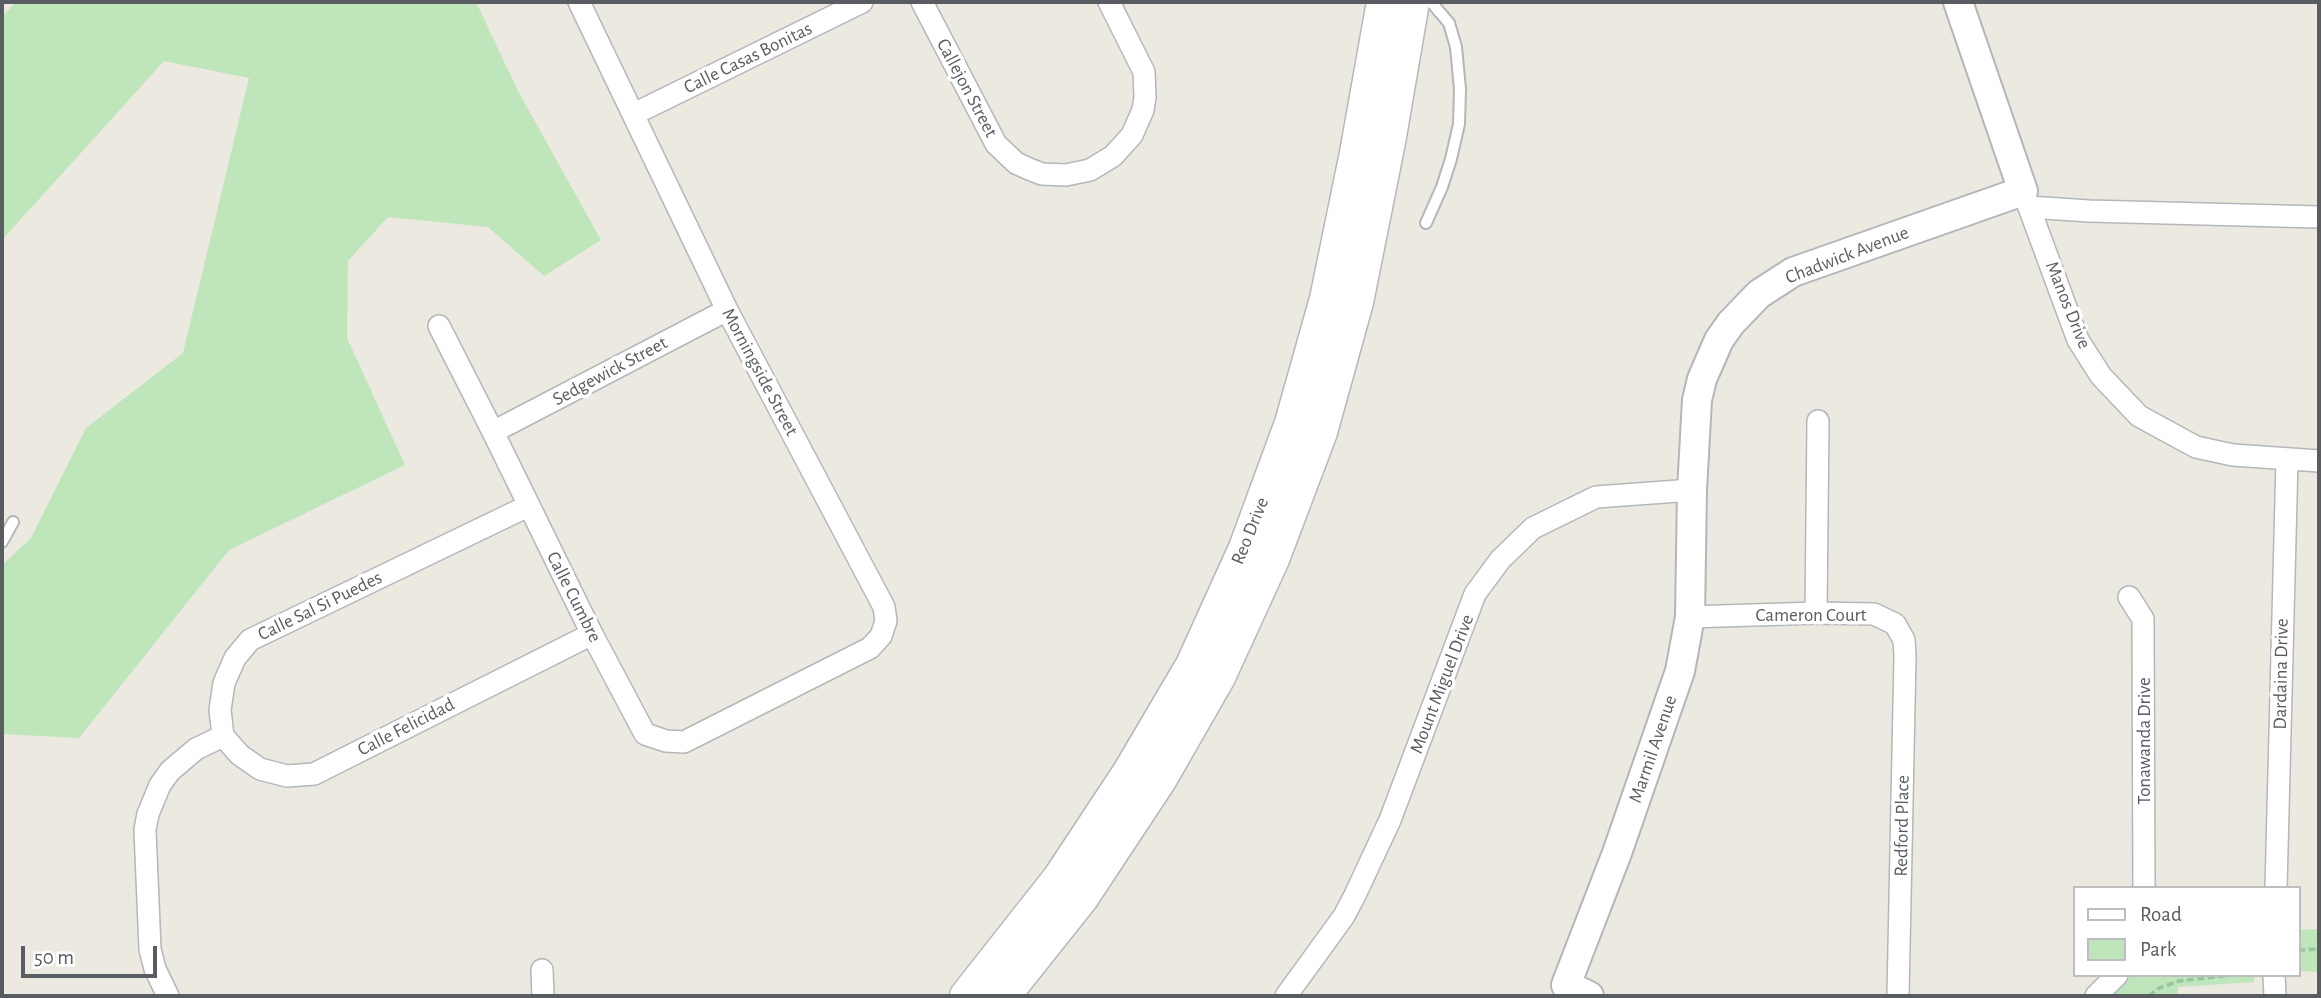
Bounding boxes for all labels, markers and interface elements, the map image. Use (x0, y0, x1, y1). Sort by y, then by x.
street label: Calle Casas Bonitas (680, 17, 816, 99)
street label: Callejon Street (931, 35, 1003, 141)
street label: Chadwick Avenue (1782, 221, 1912, 289)
street label: Manos Drive (2040, 258, 2096, 352)
street label: Morningside Street (717, 304, 803, 440)
street label: Sedgewick Street (549, 331, 671, 411)
street label: Reo Drive (1226, 494, 1274, 568)
street label: Calle Cumbre (541, 548, 607, 646)
street label: Calle Sal Si Puedes (254, 566, 386, 646)
street label: Cameron Court (1755, 604, 1867, 626)
street label: Mount Miguel Drive (1405, 611, 1479, 757)
street label: Dardaina Drive (2269, 618, 2293, 730)
street label: Tonawanda Drive (2133, 677, 2155, 805)
street label: Marmil Avenue (1624, 692, 1682, 806)
street label: Calle Felicidad (354, 693, 458, 761)
street label: Redford Place (1890, 775, 1914, 877)
legend (2072, 886, 2300, 977)
text: Road (2140, 904, 2182, 925)
scale bar (24, 932, 161, 976)
text: Park (2140, 939, 2176, 960)
text: 50 m (34, 947, 74, 968)

